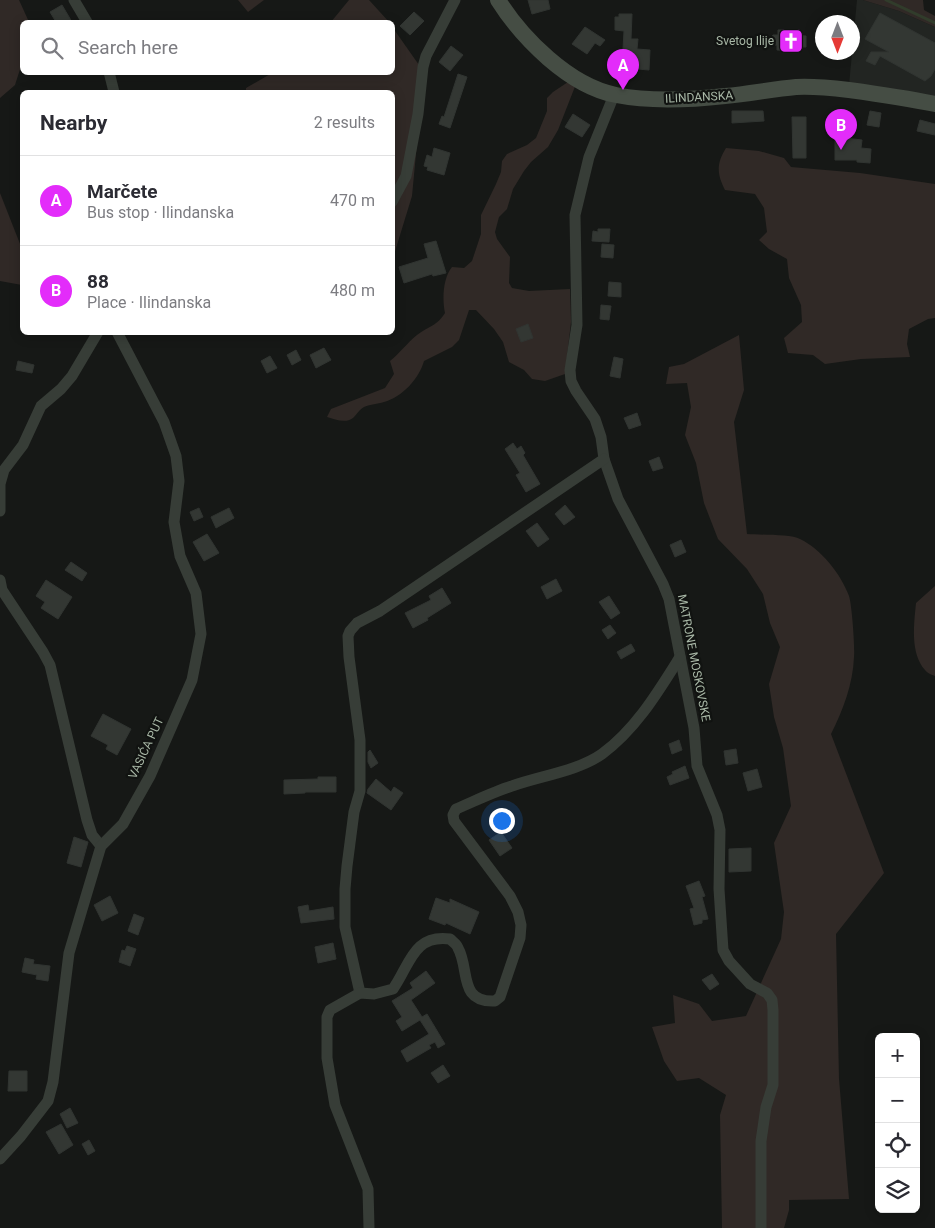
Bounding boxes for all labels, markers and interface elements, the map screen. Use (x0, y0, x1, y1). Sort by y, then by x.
north arrow (815, 15, 860, 60)
search box (20, 20, 395, 75)
church icon: Svetog Ilije (778, 28, 804, 54)
icon: search (38, 34, 66, 62)
place label: Svetog Ilije (716, 34, 774, 48)
text: Search here (78, 36, 178, 59)
pin: A (607, 49, 639, 90)
street label: ILINDANSKA (665, 88, 734, 106)
pin: B (825, 109, 857, 150)
text: Nearby (40, 111, 107, 135)
text: 2 results (314, 113, 375, 132)
text: Marčete (87, 180, 157, 203)
text: A (51, 191, 61, 210)
text: 470 m (330, 191, 375, 210)
text: Bus stop · Ilindanska (87, 203, 234, 222)
text: 88 (87, 270, 109, 293)
text: B (51, 281, 61, 300)
text: 480 m (330, 281, 375, 300)
text: Place · Ilindanska (87, 293, 211, 312)
street label: MATRONE MOSKOVSKE (675, 593, 713, 723)
street label: VASIĆA PUT (125, 714, 166, 781)
your location (489, 808, 515, 834)
map controls (875, 1033, 920, 1213)
button: + (875, 1033, 920, 1078)
button: − (875, 1078, 920, 1123)
button: locate (875, 1123, 920, 1168)
button: layers (875, 1168, 920, 1213)

